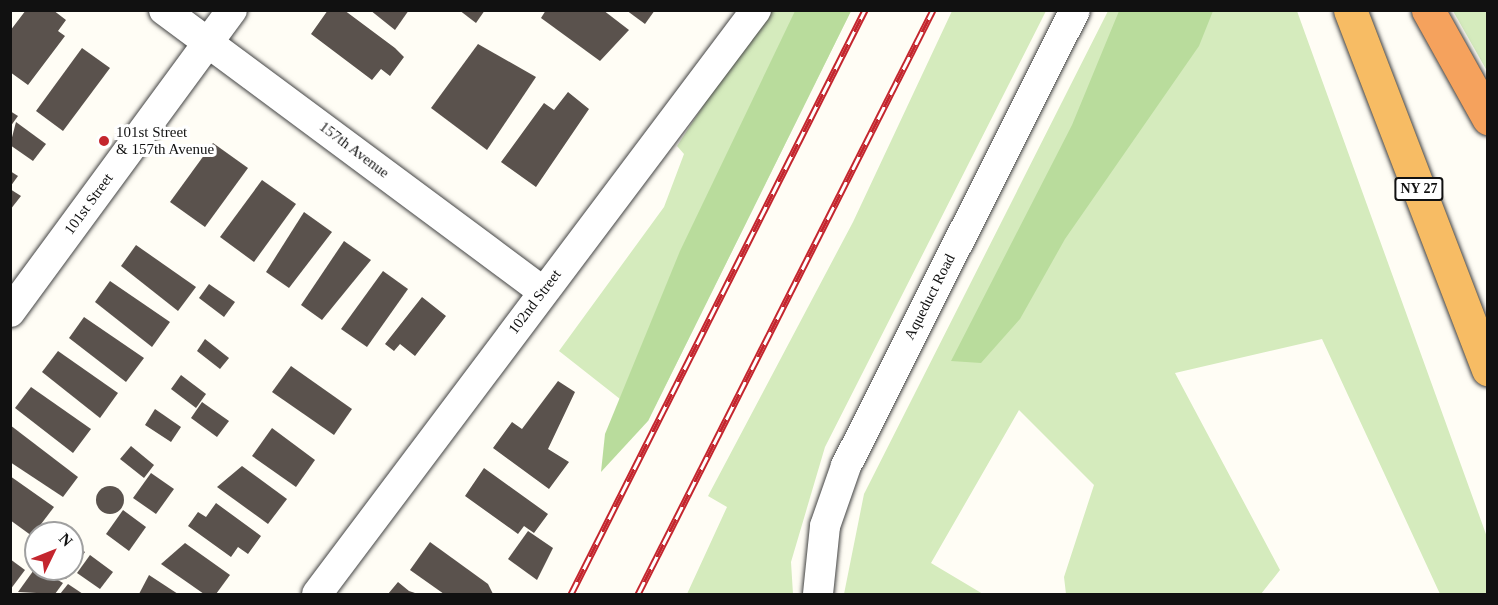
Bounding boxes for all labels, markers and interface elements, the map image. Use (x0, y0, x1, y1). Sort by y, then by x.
street label: 157th Avenue (315, 118, 393, 182)
place label: 101st Street & 157th Avenue (116, 123, 215, 158)
marker: 101st Street & 157th Avenue (97, 134, 111, 148)
street label: 101st Street (61, 170, 117, 238)
road number: NY 27 (1394, 178, 1444, 200)
street label: Aqueduct Road (901, 251, 959, 343)
street label: 102nd Street (505, 266, 565, 338)
north arrow (24, 521, 84, 581)
text: N (56, 530, 76, 550)

